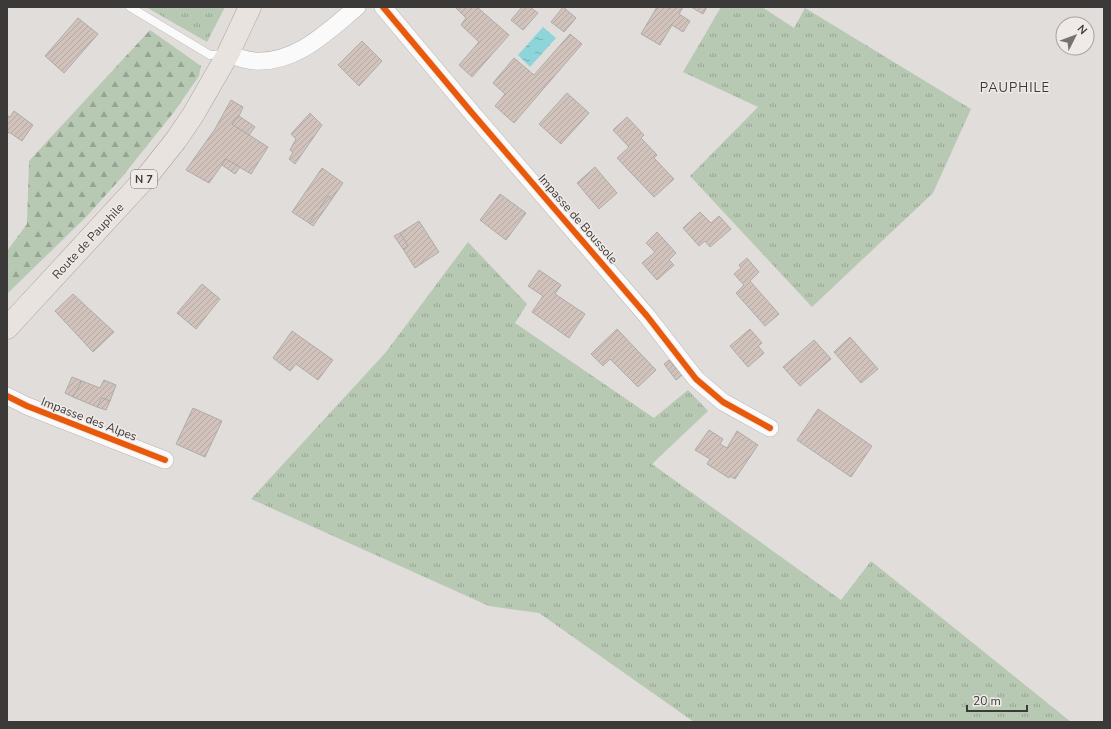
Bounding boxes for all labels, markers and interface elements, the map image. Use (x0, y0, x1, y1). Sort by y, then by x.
north arrow (1055, 16, 1095, 56)
text: N (1074, 22, 1090, 38)
district label: PAUPHILE (980, 79, 1050, 97)
road number: N 7 (131, 170, 157, 188)
street label: Impasse de Boussole (535, 171, 621, 267)
street label: Route de Pauphile (49, 200, 127, 282)
street label: Impasse des Alpes (39, 393, 139, 445)
scale bar (967, 687, 1027, 713)
text: 20 m (973, 693, 1001, 709)

